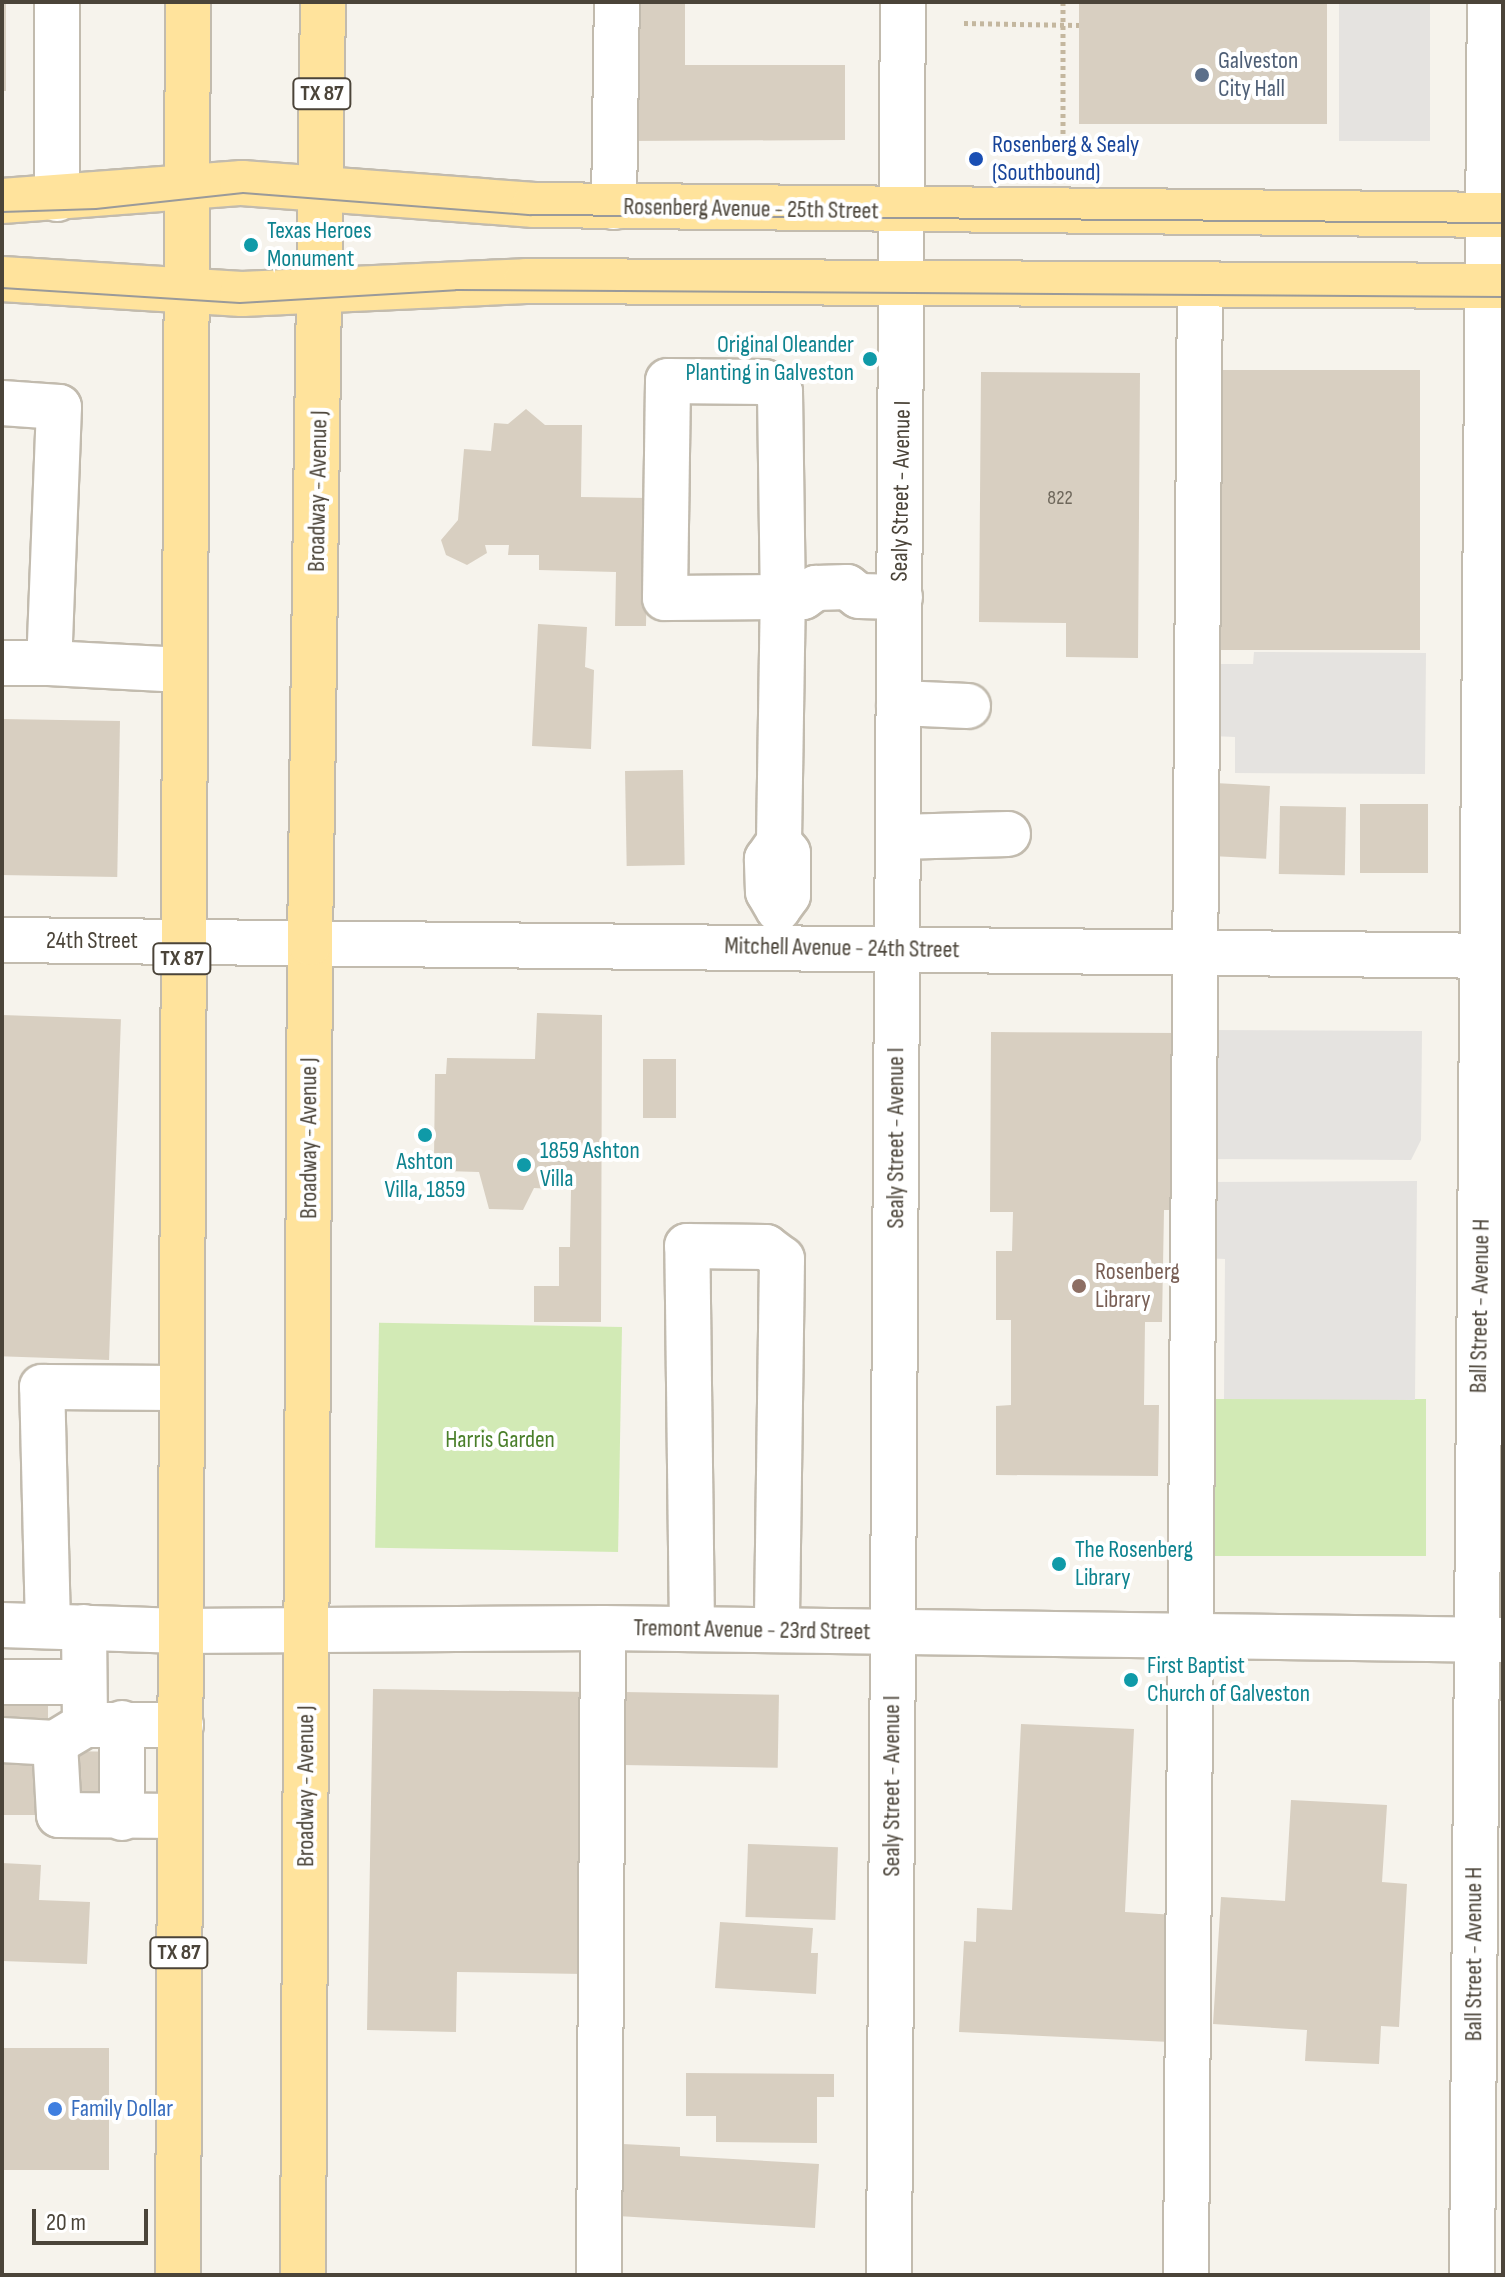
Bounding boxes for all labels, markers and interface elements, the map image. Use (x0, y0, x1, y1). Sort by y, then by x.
place label: Galveston City Hall (1218, 47, 1298, 103)
marker: Galveston City Hall (1193, 66, 1211, 84)
road number: TX 87 (292, 76, 352, 112)
place label: Rosenberg & Sealy (Southbound) (992, 131, 1139, 187)
marker: Rosenberg & Sealy (Southbound) (967, 150, 985, 168)
street label: Rosenberg Avenue - 25th Street (623, 192, 879, 226)
place label: Texas Heroes Monument (267, 217, 372, 273)
marker: Texas Heroes Monument (242, 236, 260, 254)
place label: Original Oleander Planting in Galveston (685, 331, 854, 387)
marker: Original Oleander Planting in Galveston (861, 350, 879, 368)
street label: Sealy Street - Avenue I (885, 400, 917, 582)
street label: Broadway - Avenue J (302, 410, 334, 572)
house number: 822 (1047, 486, 1073, 510)
street label: 24th Street (46, 927, 138, 955)
street label: Mitchell Avenue - 24th Street (724, 932, 960, 964)
road number: TX 87 (152, 941, 212, 977)
street label: Sealy Street - Avenue I (882, 1047, 910, 1229)
street label: Broadway - Avenue J (295, 1057, 323, 1219)
marker: Ashton Villa, 1859 (416, 1126, 434, 1144)
place label: 1859 Ashton Villa (540, 1137, 640, 1193)
place label: Ashton Villa, 1859 (385, 1148, 465, 1204)
marker: 1859 Ashton Villa (515, 1156, 533, 1174)
street label: Ball Street - Avenue H (1464, 1218, 1496, 1394)
place label: Rosenberg Library (1095, 1258, 1180, 1314)
marker: Rosenberg Library (1070, 1277, 1088, 1295)
park label: Harris Garden (445, 1426, 555, 1454)
place label: The Rosenberg Library (1075, 1536, 1193, 1592)
marker: The Rosenberg Library (1050, 1555, 1068, 1573)
street label: Tremont Avenue - 23rd Street (633, 1614, 871, 1646)
place label: First Baptist Church of Galveston (1147, 1652, 1310, 1708)
marker: First Baptist Church of Galveston (1122, 1671, 1140, 1689)
street label: Sealy Street - Avenue I (878, 1695, 906, 1877)
street label: Broadway - Avenue J (292, 1705, 320, 1867)
street label: Ball Street - Avenue H (1460, 1867, 1488, 2041)
road number: TX 87 (149, 1935, 209, 1971)
place label: Family Dollar (71, 2095, 173, 2123)
marker: Family Dollar (46, 2100, 64, 2118)
scale bar (36, 2193, 152, 2243)
text: 20 m (46, 2208, 86, 2237)

